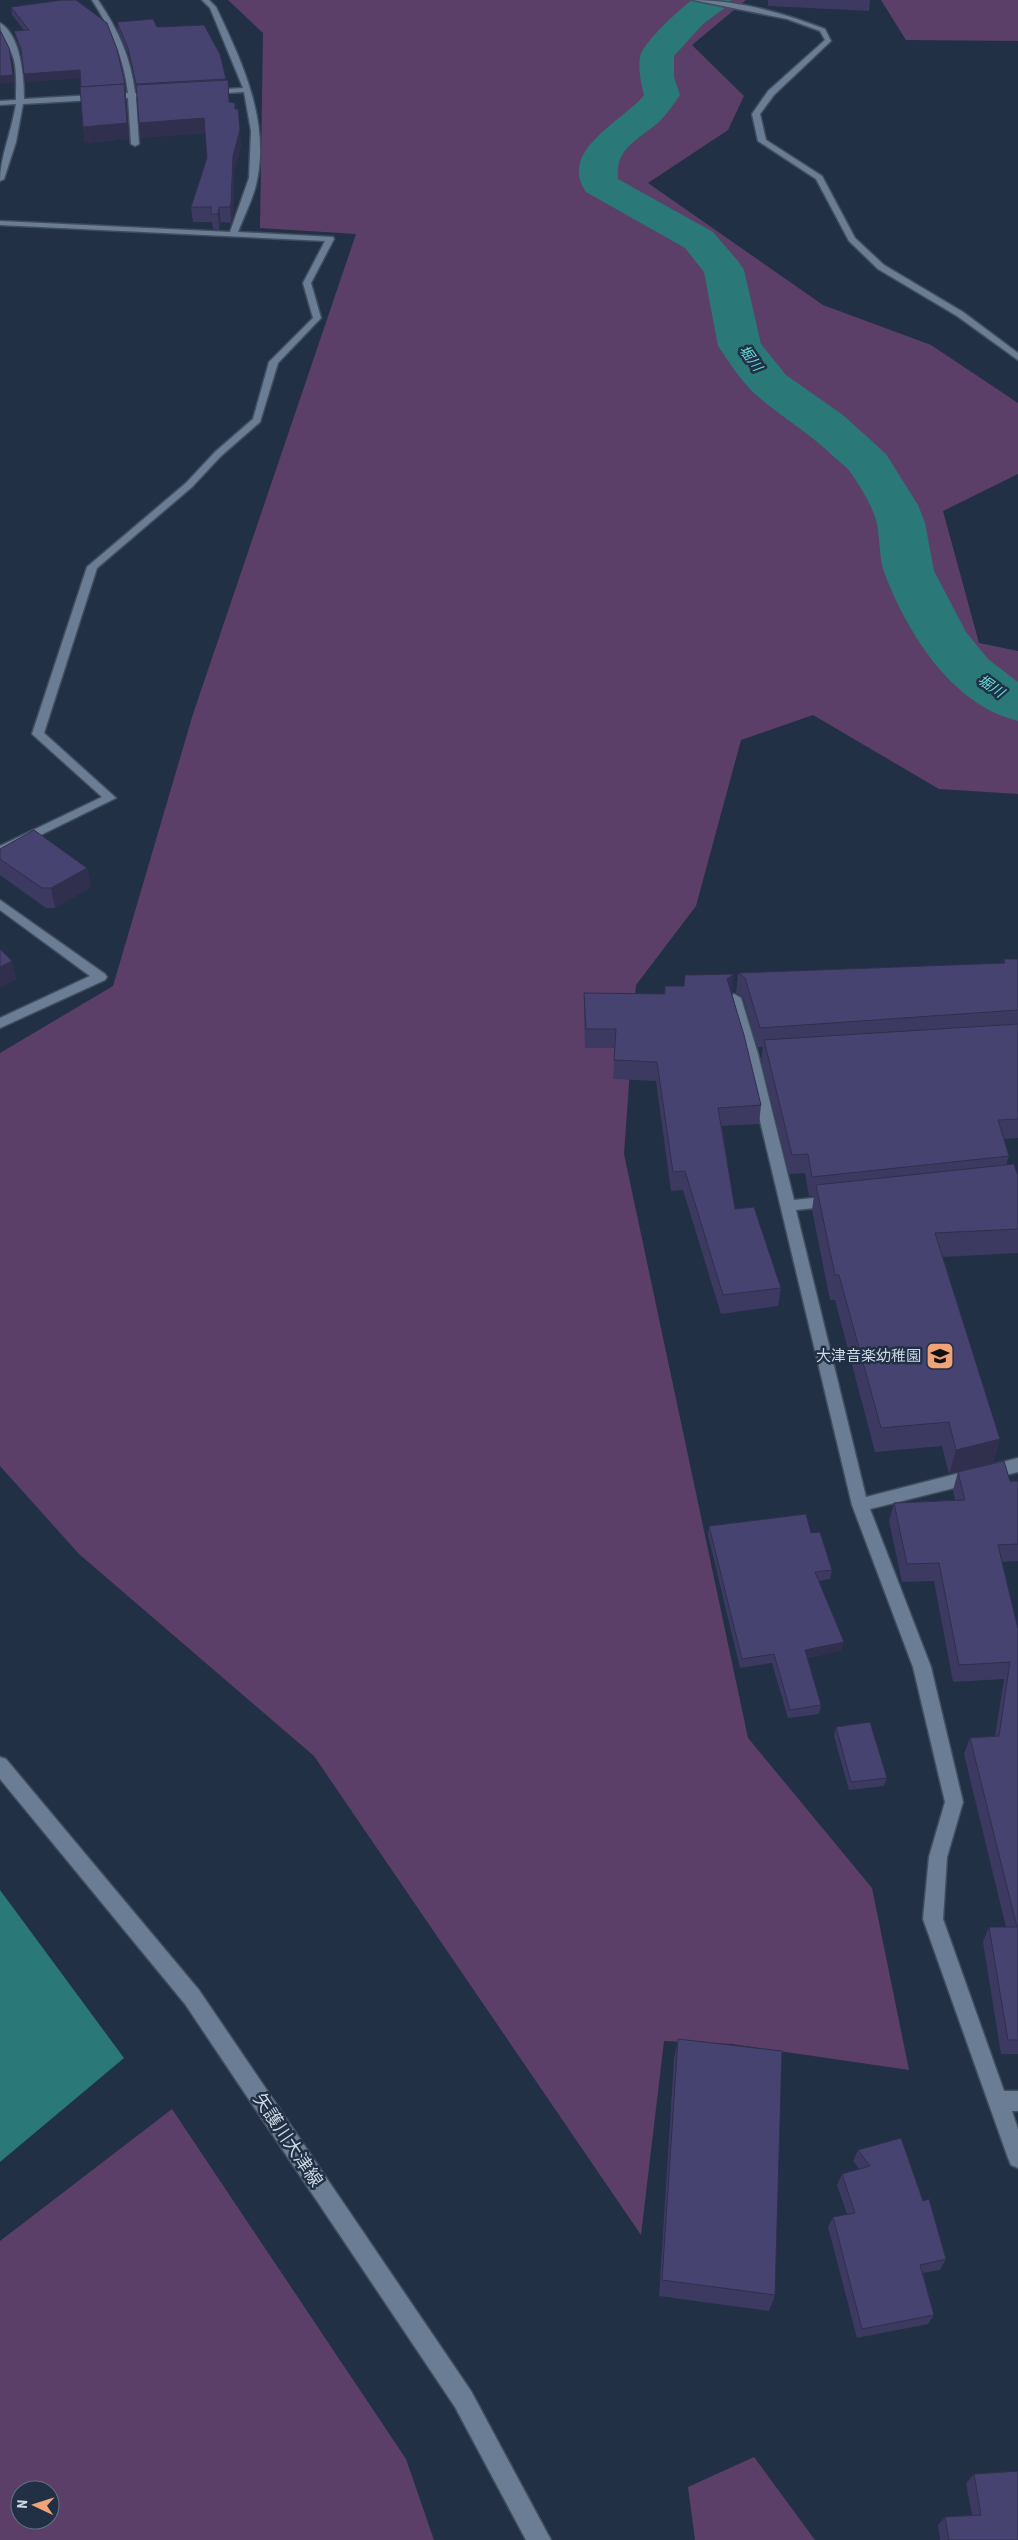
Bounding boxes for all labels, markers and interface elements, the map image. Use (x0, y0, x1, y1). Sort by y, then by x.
water label: 堀川 (736, 342, 767, 376)
water label: 堀川 (975, 671, 1009, 702)
school or university icon: 大津音楽幼稚園 (925, 1341, 955, 1371)
place label: 大津音楽幼稚園 (816, 1347, 921, 1365)
street label: 矢護川大津線 (250, 2089, 327, 2190)
north arrow (10, 2480, 60, 2530)
text: N (14, 2499, 30, 2509)

